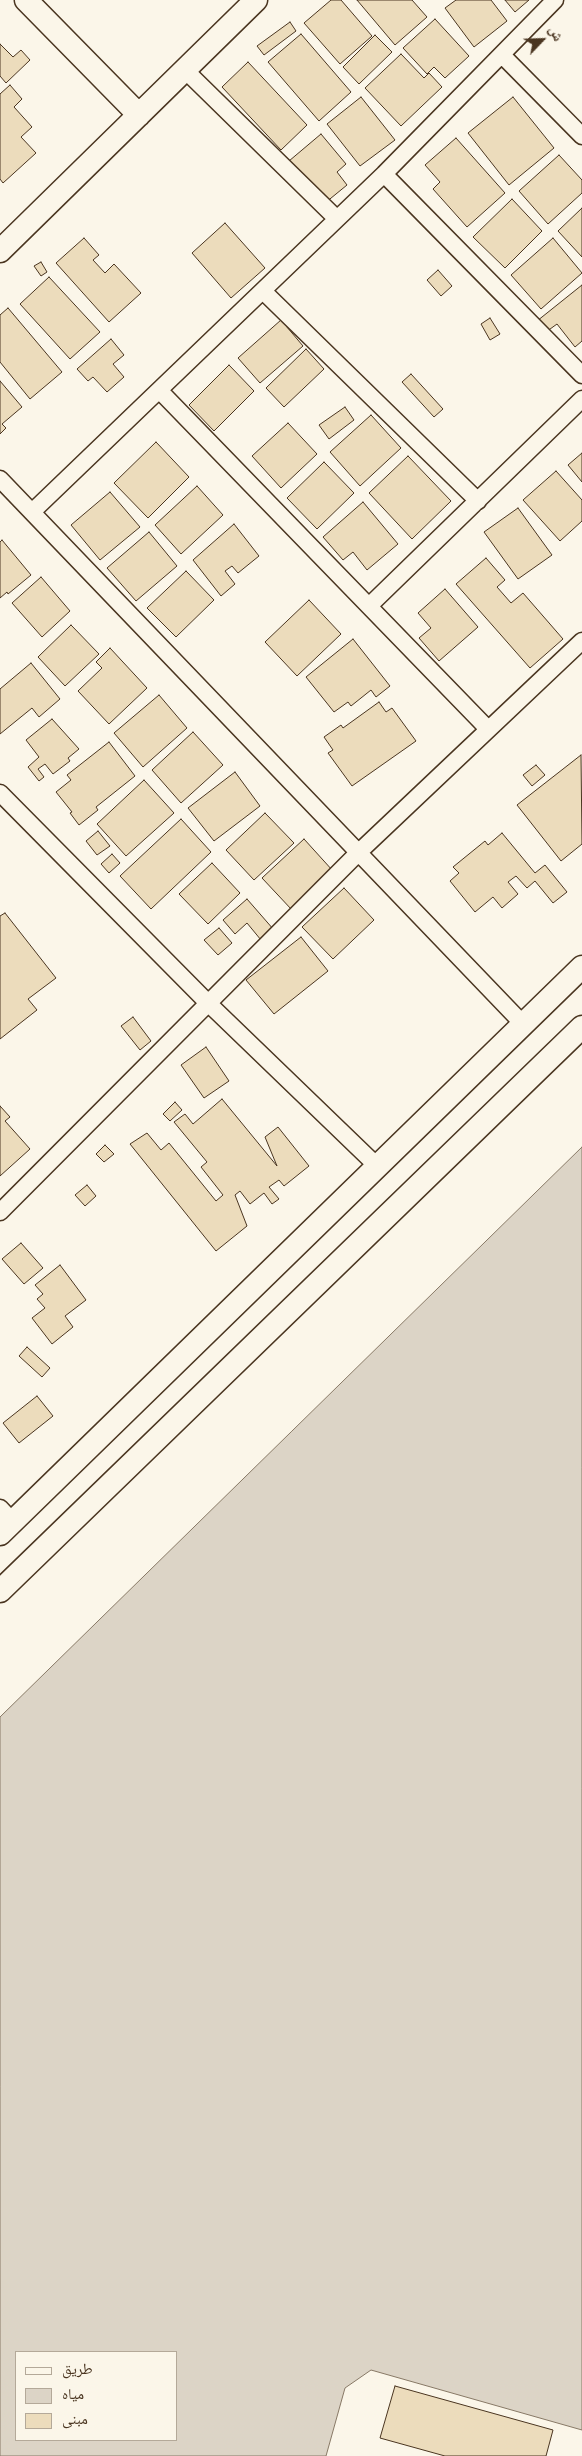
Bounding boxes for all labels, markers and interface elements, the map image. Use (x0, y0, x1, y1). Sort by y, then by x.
north arrow (517, 15, 567, 65)
text: ش (545, 23, 567, 44)
legend (15, 2351, 178, 2441)
text: طريق (62, 2360, 93, 2378)
text: مياه (62, 2385, 84, 2403)
text: مبنى (62, 2410, 88, 2428)

